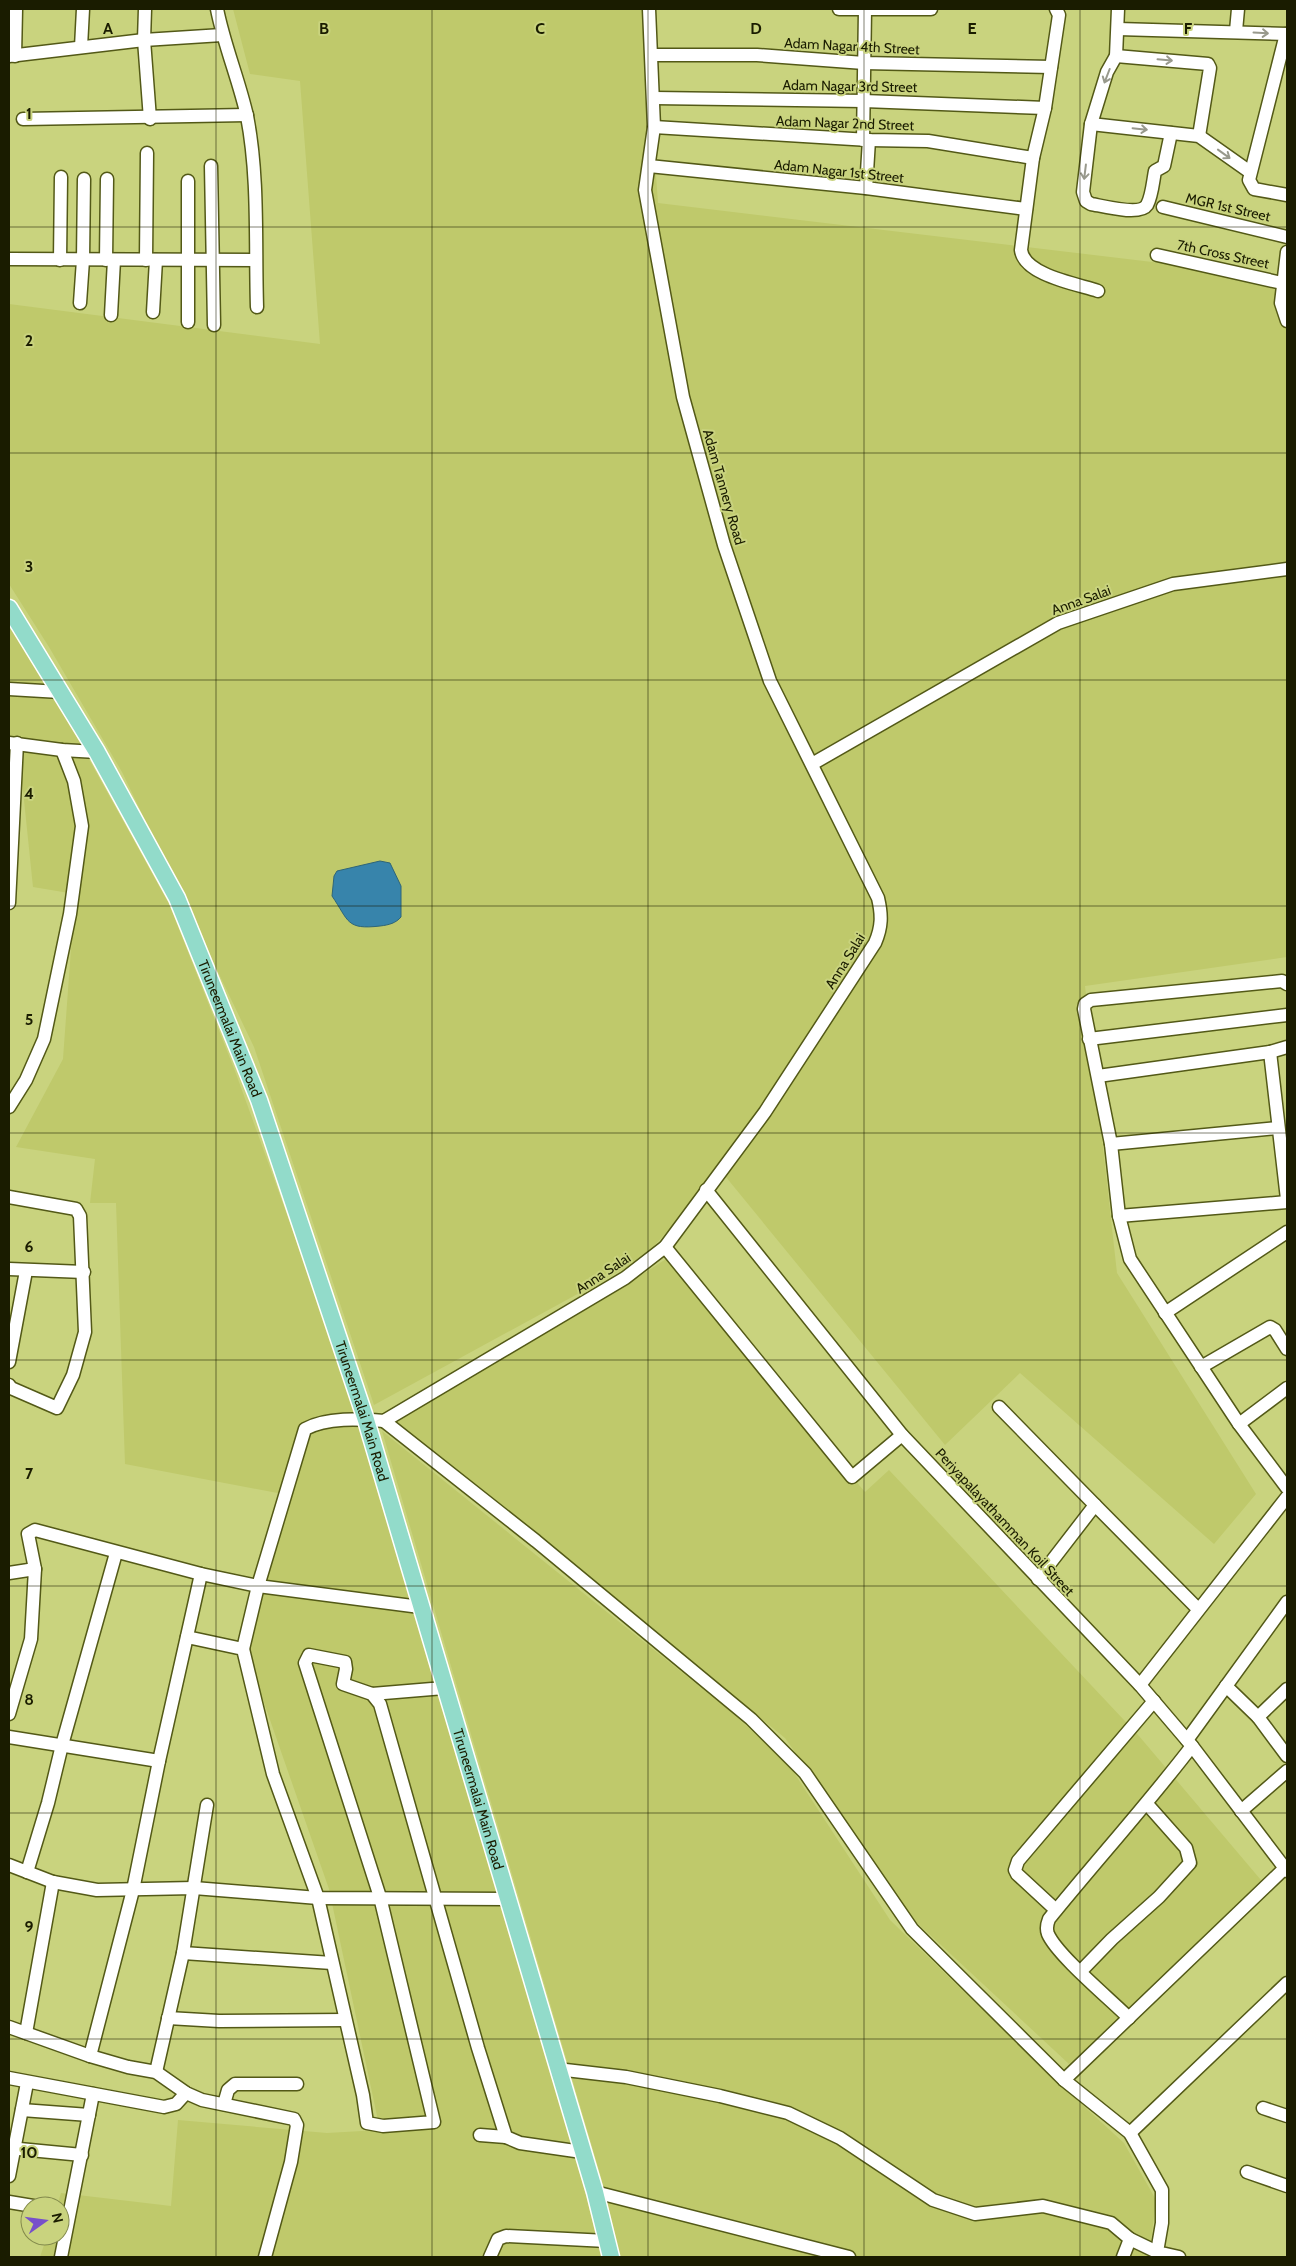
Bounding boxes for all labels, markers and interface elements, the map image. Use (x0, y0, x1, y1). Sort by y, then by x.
text: A (103, 19, 113, 38)
text: B (319, 19, 329, 38)
text: C (535, 19, 545, 38)
text: D (750, 19, 762, 38)
text: E (967, 19, 977, 38)
text: F (1184, 19, 1193, 38)
one-way arrow (1252, 28, 1268, 37)
street label: Adam Nagar 4th Street (784, 33, 920, 59)
one-way arrow (1157, 55, 1173, 65)
one-way arrow (1101, 68, 1111, 83)
street label: Adam Nagar 3rd Street (782, 76, 918, 96)
text: 1 (26, 104, 32, 123)
street label: Adam Nagar 2nd Street (776, 112, 915, 134)
one-way arrow (1131, 124, 1147, 134)
one-way arrow (1217, 149, 1231, 159)
street label: Adam Nagar 1st Street (773, 155, 905, 187)
one-way arrow (1080, 164, 1090, 180)
street label: MGR 1st Street (1184, 188, 1272, 226)
street label: 7th Cross Street (1175, 235, 1271, 273)
text: 2 (25, 331, 33, 350)
street label: Adam Tannery Road (699, 427, 749, 547)
text: 3 (25, 557, 33, 576)
street label: Anna Salai (1049, 581, 1113, 619)
text: 4 (24, 784, 34, 803)
street label: Anna Salai (821, 930, 869, 992)
street label: Tiruneermalai Main Road (194, 957, 266, 1100)
text: 5 (25, 1010, 33, 1029)
text: 6 (25, 1237, 34, 1256)
street label: Anna Salai (572, 1249, 634, 1297)
street label: Tiruneermalai Main Road (331, 1339, 393, 1483)
street label: Periyapalayathamman Koil Street (932, 1444, 1079, 1600)
text: 7 (25, 1464, 34, 1483)
text: 8 (24, 1690, 34, 1709)
street label: Tiruneermalai Main Road (449, 1726, 508, 1872)
text: 9 (25, 1917, 34, 1936)
text: 10 (20, 2143, 38, 2162)
north arrow (20, 2196, 70, 2246)
text: N (48, 2211, 68, 2225)

